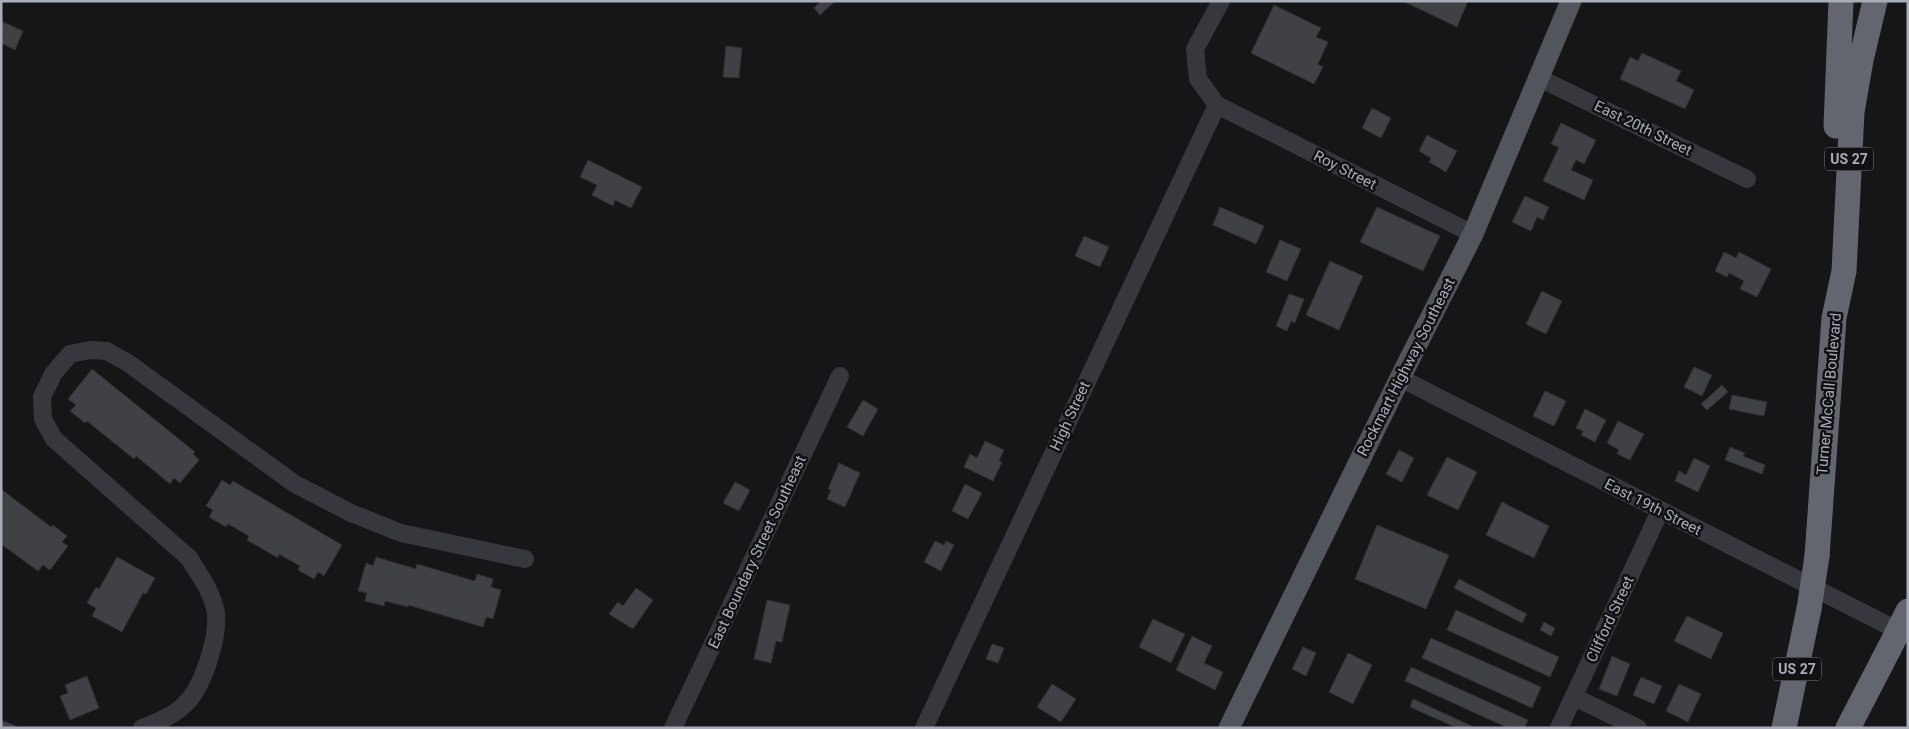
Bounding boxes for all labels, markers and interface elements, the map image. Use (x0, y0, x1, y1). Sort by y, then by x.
street label: East 20th Street (1591, 97, 1695, 159)
street label: Roy Street (1311, 147, 1379, 194)
road number: US 27 (1825, 148, 1873, 170)
street label: Rockmart Highway Southeast (1353, 275, 1459, 459)
street label: Turner McCall Boulevard (1813, 312, 1845, 476)
street label: High Street (1046, 378, 1094, 453)
street label: East Boundary Street Southeast (704, 452, 810, 651)
street label: East 19th Street (1602, 475, 1705, 539)
street label: Clifford Street (1582, 573, 1638, 665)
road number: US 27 (1773, 658, 1821, 681)

